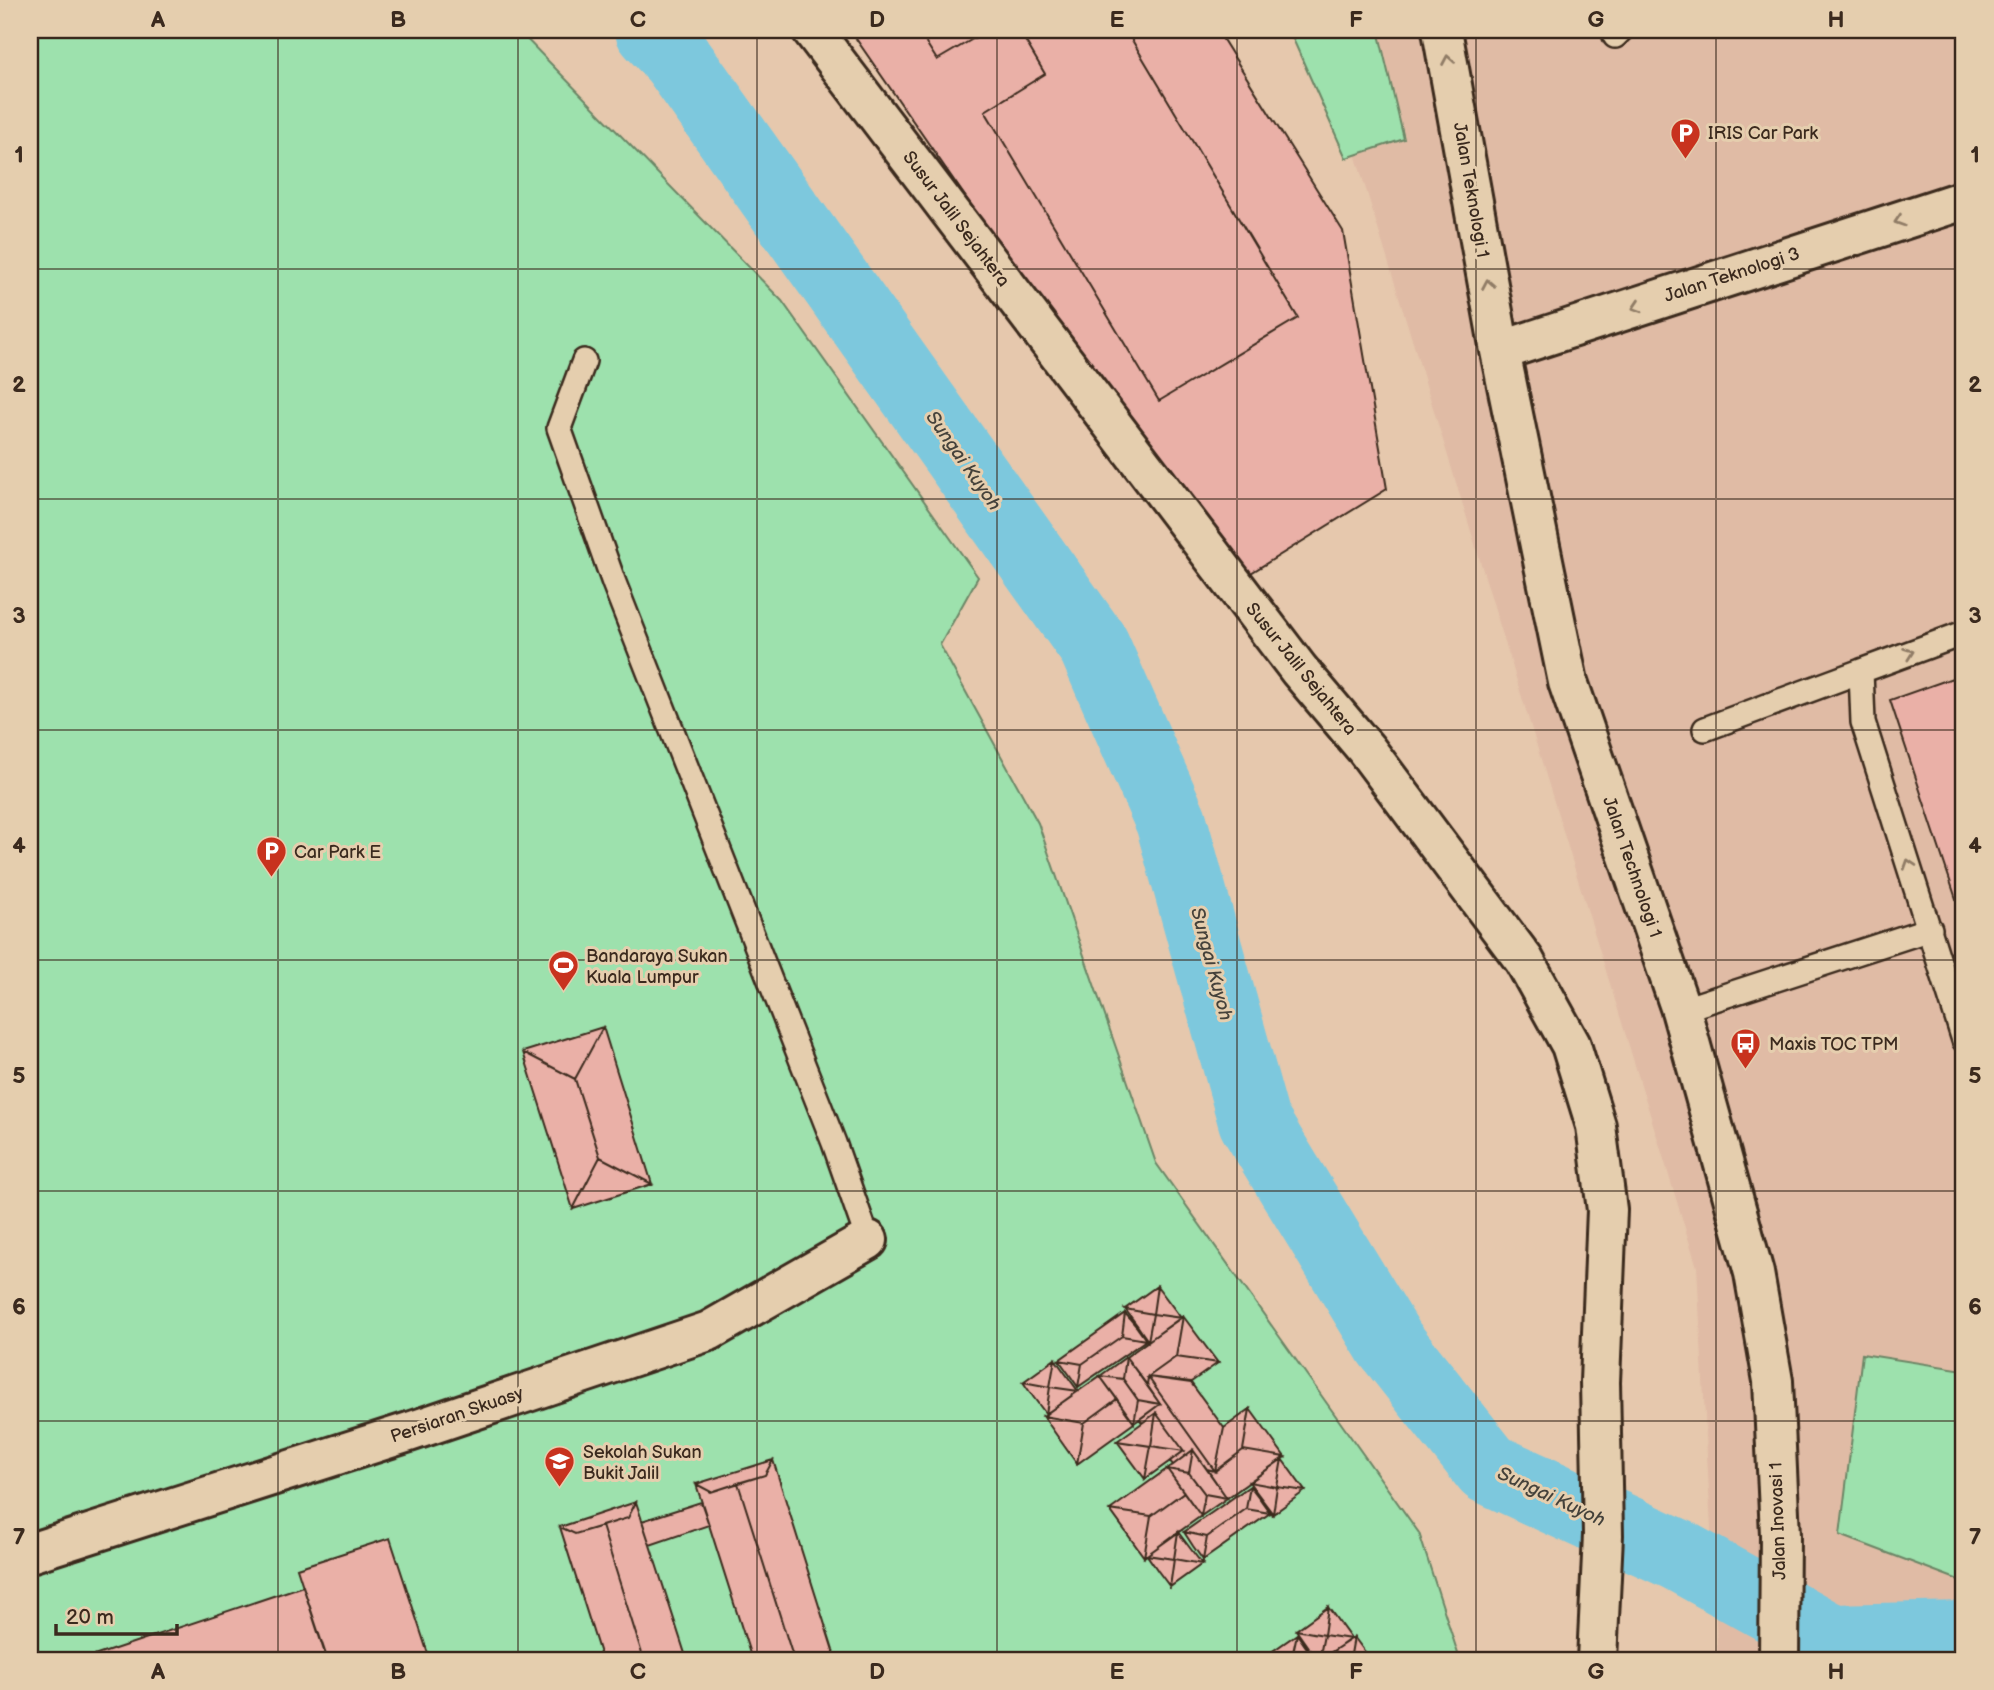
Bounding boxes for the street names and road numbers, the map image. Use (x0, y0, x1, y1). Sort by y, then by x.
street label: Jalan Teknologi 1 (1449, 121, 1493, 259)
street label: Susur Jalil Sejahtera (898, 147, 1014, 291)
street label: Jalan Teknologi 3 (1662, 243, 1802, 307)
street label: Susur Jalil Sejahtera (1241, 599, 1361, 739)
street label: Jalan Technologi 1 (1598, 794, 1666, 940)
street label: Persiaran Skuasy (388, 1382, 527, 1448)
street label: Jalan Inovasi 1 (1765, 1462, 1791, 1580)

